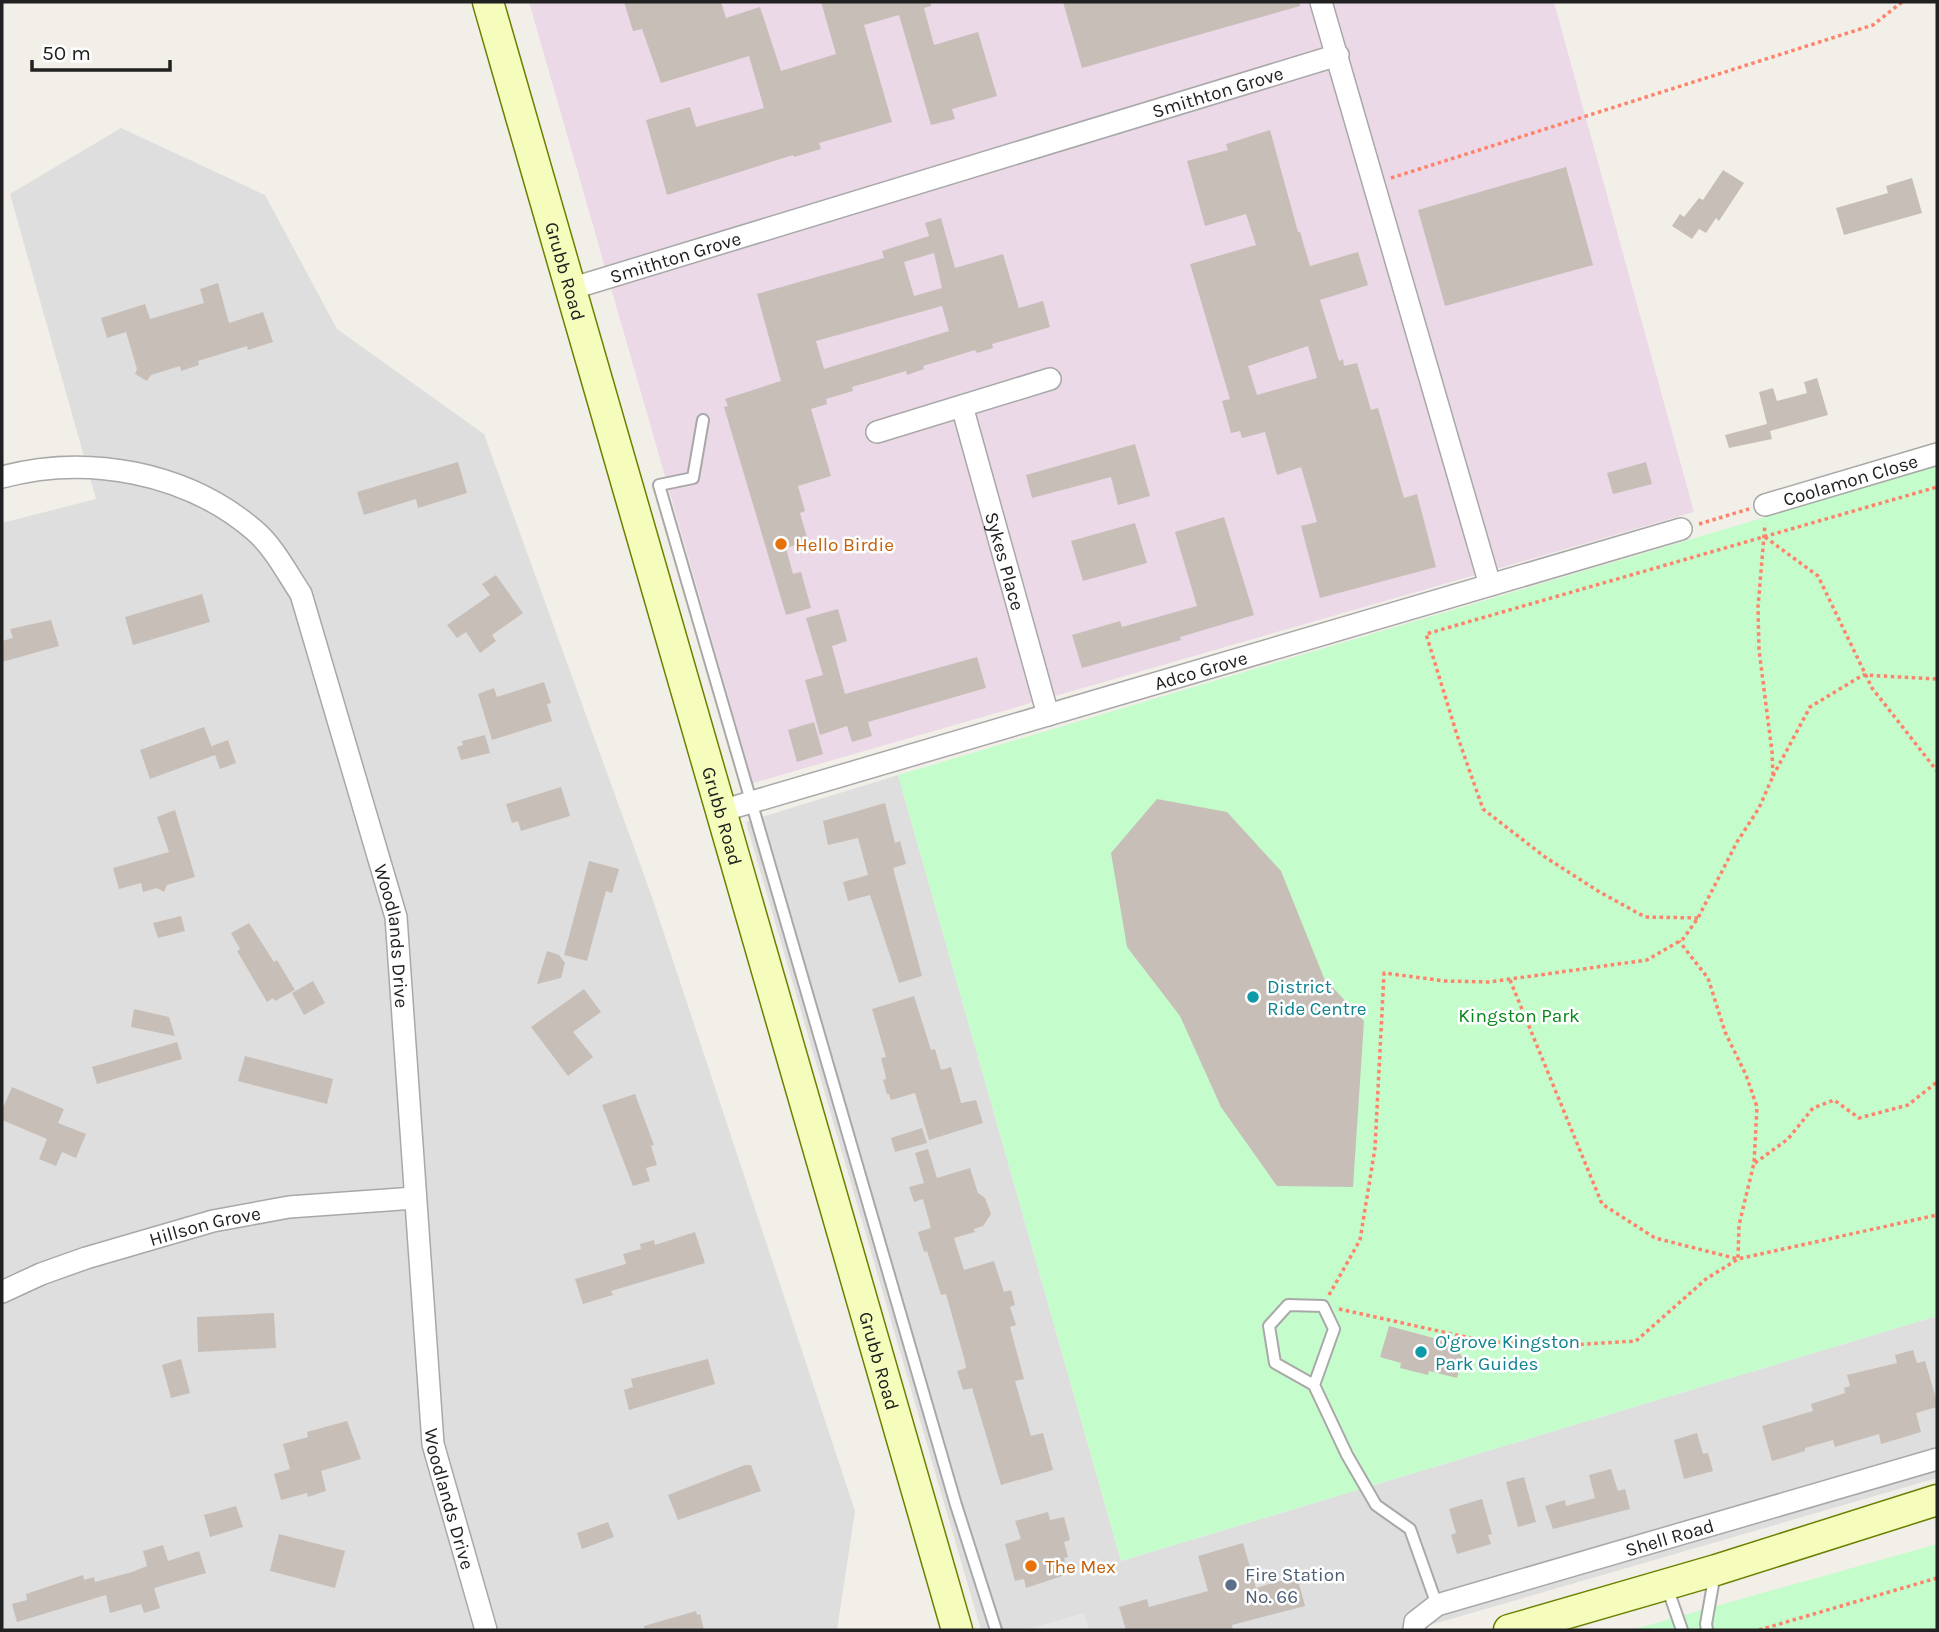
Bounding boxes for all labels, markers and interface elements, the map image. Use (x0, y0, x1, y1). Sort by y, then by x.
scale bar (32, 28, 170, 72)
text: 50 m (42, 41, 91, 65)
street label: Smithton Grove (1150, 62, 1286, 123)
street label: Grubb Road (540, 220, 589, 323)
street label: Smithton Grove (607, 228, 744, 288)
street label: Coolamon Close (1781, 450, 1921, 511)
street label: Sykes Place (980, 510, 1028, 613)
place label: Hello Birdie (795, 534, 894, 556)
marker: Hello Birdie (773, 536, 789, 552)
street label: Adco Grove (1152, 647, 1250, 695)
street label: Grubb Road (697, 764, 746, 868)
street label: Woodlands Drive (369, 862, 412, 1009)
place label: District Ride Centre (1267, 976, 1366, 1020)
marker: District Ride Centre (1245, 989, 1261, 1005)
park label: Kingston Park (1458, 1005, 1580, 1027)
street label: Hillson Grove (147, 1202, 263, 1251)
street label: Grubb Road (854, 1309, 903, 1413)
place label: O'grove Kingston Park Guides (1435, 1331, 1580, 1375)
marker: O'grove Kingston Park Guides (1413, 1344, 1429, 1360)
street label: Woodlands Drive (420, 1427, 478, 1572)
street label: Shell Road (1623, 1515, 1717, 1561)
place label: The Mex (1045, 1556, 1116, 1578)
marker: The Mex (1023, 1558, 1039, 1574)
place label: Fire Station No. 66 (1245, 1564, 1346, 1608)
marker: Fire Station No. 66 (1223, 1577, 1239, 1593)

